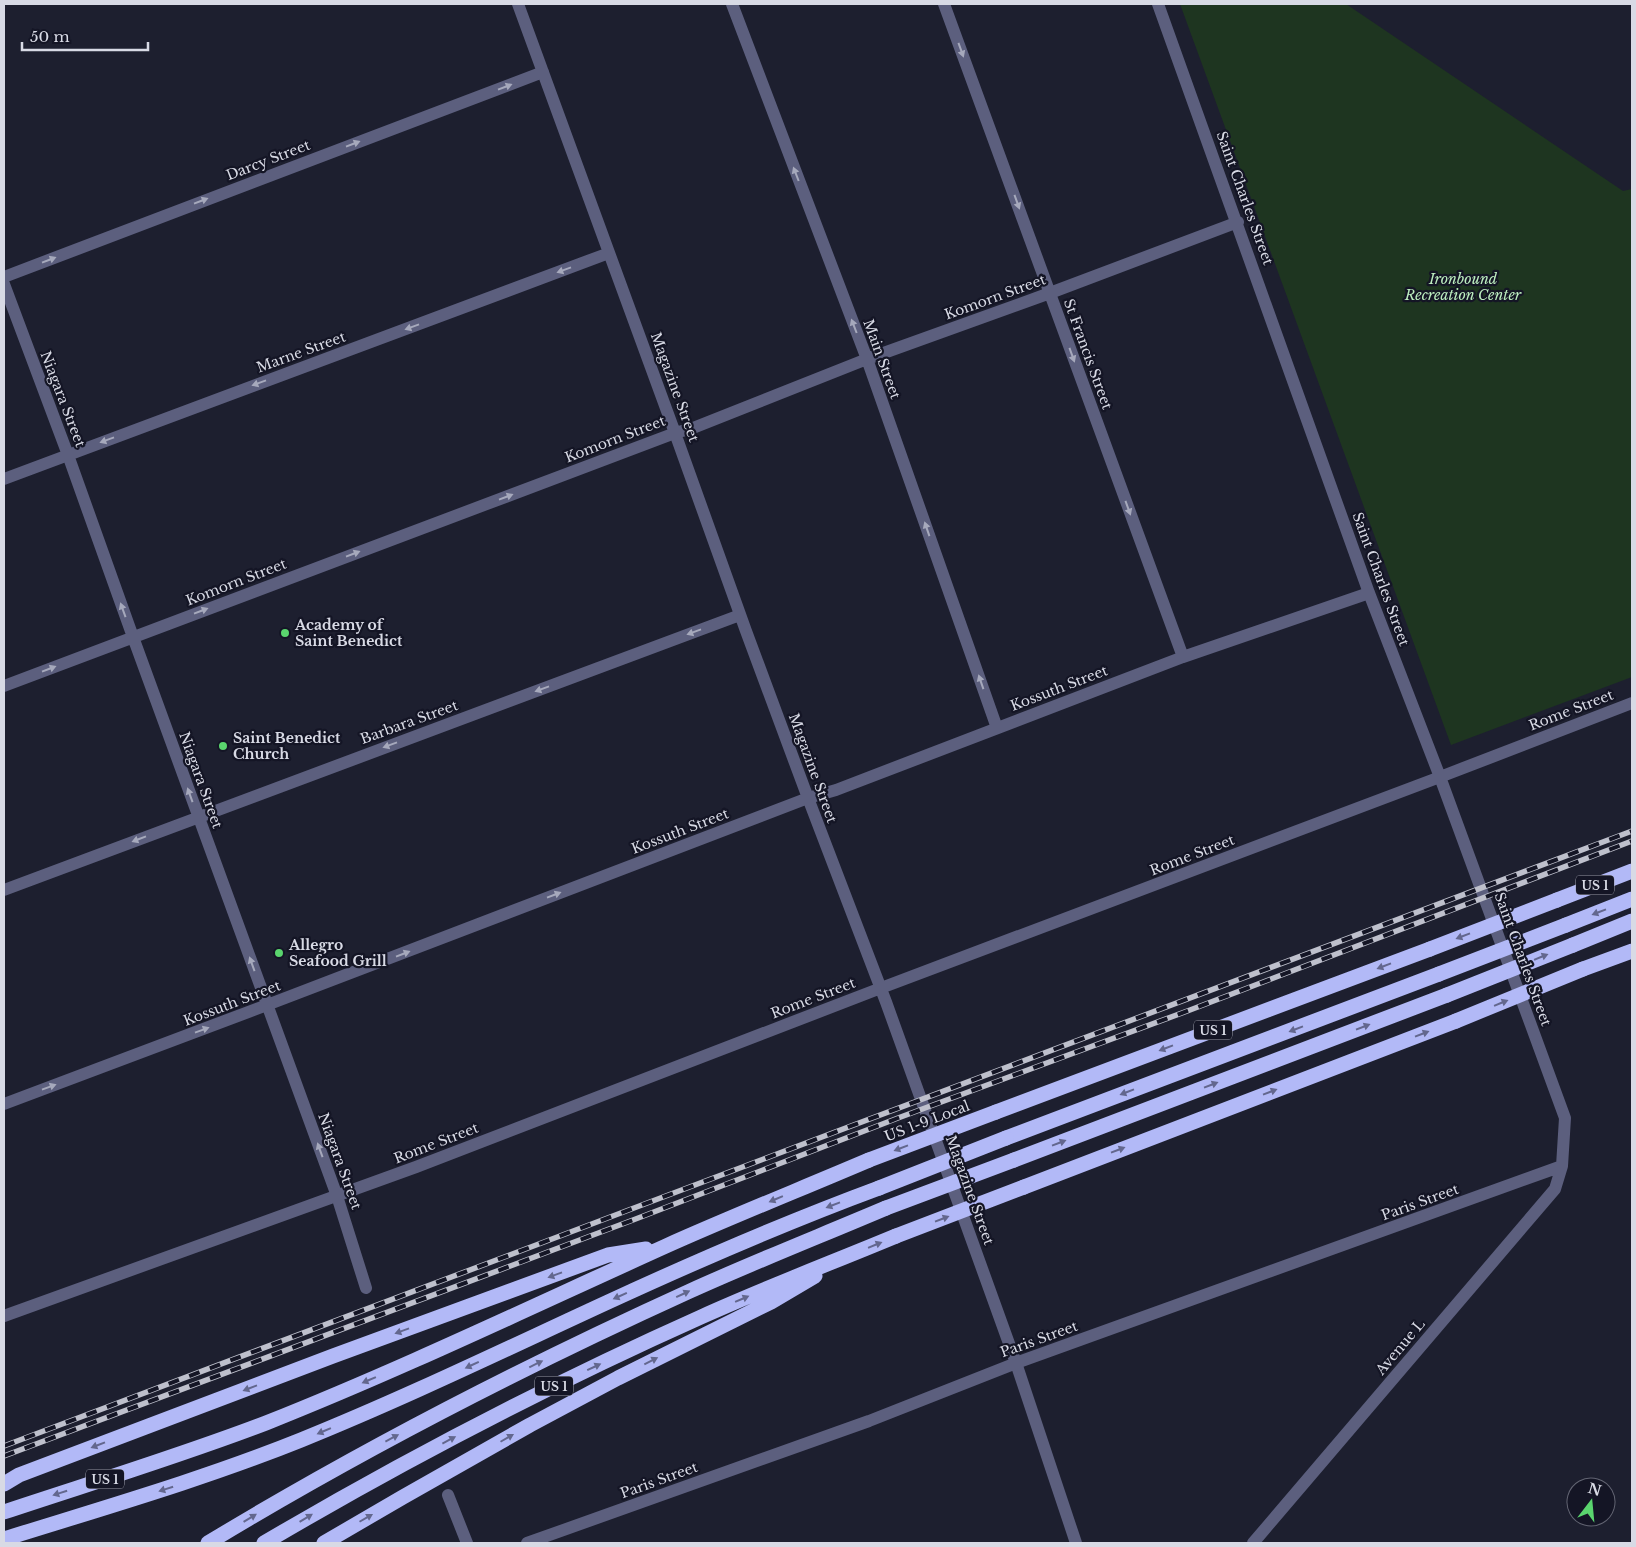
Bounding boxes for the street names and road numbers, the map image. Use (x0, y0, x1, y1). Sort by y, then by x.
street label: Saint Charles Street (1212, 129, 1278, 268)
street label: Darcy Street (223, 135, 313, 184)
street label: Komorn Street (942, 270, 1049, 324)
street label: St Francis Street (1060, 296, 1117, 412)
street label: Main Street (859, 317, 905, 402)
street label: Marne Street (254, 327, 349, 376)
street label: Magazine Street (647, 330, 703, 445)
street label: Niagara Street (36, 348, 90, 450)
street label: Komorn Street (562, 411, 668, 466)
street label: Saint Charles Street (1348, 510, 1414, 649)
street label: Komorn Street (183, 554, 289, 609)
street label: Kossuth Street (1008, 661, 1111, 715)
street label: Rome Street (1526, 685, 1617, 734)
street label: Barbara Street (358, 696, 461, 748)
street label: Magazine Street (785, 711, 841, 826)
street label: Niagara Street (175, 729, 227, 831)
street label: Kossuth Street (629, 804, 732, 858)
street label: Rome Street (1147, 830, 1238, 879)
road number: US 1 (1576, 876, 1614, 894)
street label: Saint Charles Street (1490, 890, 1556, 1029)
street label: Rome Street (768, 973, 859, 1022)
street label: Kossuth Street (181, 976, 284, 1030)
road number: US 1 (1194, 1020, 1232, 1040)
street label: US 1-9 Local (882, 1096, 973, 1146)
street label: Niagara Street (314, 1110, 366, 1212)
street label: Rome Street (391, 1118, 482, 1167)
street label: Magazine Street (942, 1133, 998, 1248)
street label: Paris Street (1379, 1179, 1462, 1224)
street label: Avenue L (1371, 1315, 1429, 1379)
street label: Paris Street (998, 1316, 1081, 1361)
road number: US 1 (535, 1376, 573, 1395)
street label: Paris Street (618, 1457, 701, 1502)
road number: US 1 (86, 1470, 124, 1488)

